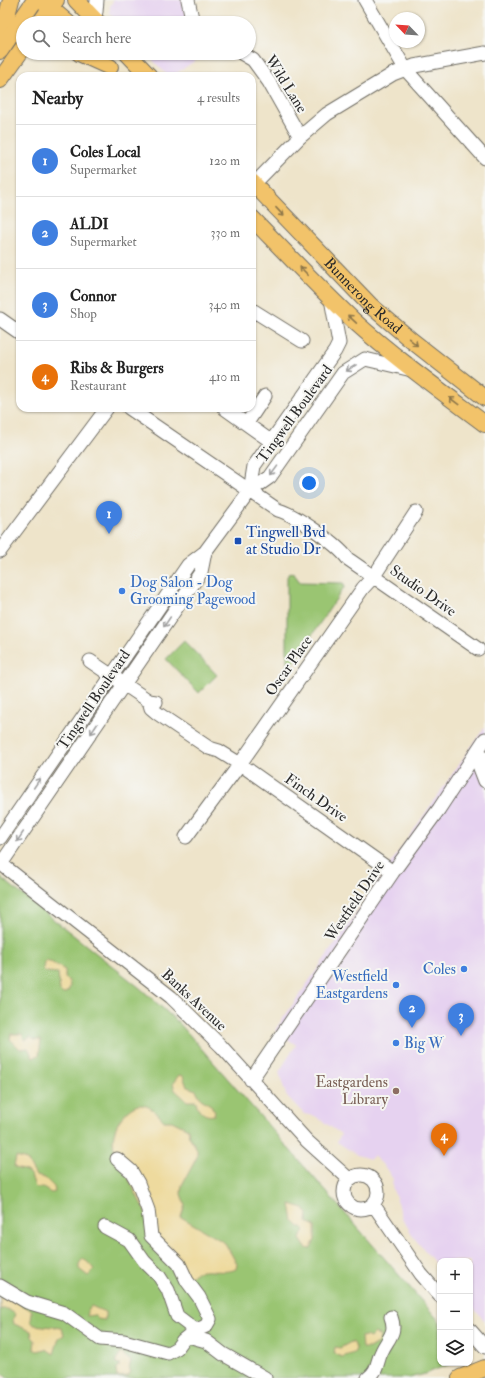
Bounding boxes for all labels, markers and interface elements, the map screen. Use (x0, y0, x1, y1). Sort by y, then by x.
north arrow (389, 12, 425, 48)
search box (16, 16, 256, 60)
icon: search (30, 27, 52, 49)
text: Search here (62, 29, 131, 48)
street label: Wild Lane (260, 51, 311, 116)
text: Nearby (32, 88, 83, 109)
text: 4 results (197, 90, 240, 106)
text: Coles Local (70, 143, 141, 162)
text: 1 (43, 153, 47, 169)
text: 120 m (209, 153, 240, 169)
text: Supermarket (70, 162, 137, 178)
one-way arrow (276, 207, 285, 218)
text: ALDI (70, 215, 109, 234)
text: 2 (42, 225, 48, 241)
text: 330 m (211, 225, 240, 241)
text: Supermarket (70, 234, 137, 250)
street label: Bunnerong Road (320, 253, 407, 338)
one-way arrow (299, 266, 308, 276)
text: Connor (70, 287, 116, 306)
text: 3 (43, 297, 48, 313)
text: 340 m (209, 297, 240, 313)
text: Shop (70, 306, 97, 322)
one-way arrow (347, 314, 357, 323)
one-way arrow (408, 338, 419, 346)
text: Ribs & Burgers (70, 359, 164, 378)
street label: Tingwell Boulevard (253, 361, 337, 467)
one-way arrow (345, 364, 357, 372)
text: 4 (41, 369, 49, 385)
text: 410 m (209, 369, 240, 385)
text: Restaurant (70, 378, 126, 394)
one-way arrow (448, 397, 459, 405)
one-way arrow (270, 466, 278, 477)
your location (299, 473, 319, 493)
pin: 1 (96, 501, 122, 534)
place label: Tingwell Bvd at Studio Dr (246, 523, 326, 559)
marker: Tingwell Bvd at Studio Dr (233, 536, 243, 546)
street label: Studio Drive (386, 561, 460, 621)
place label: Dog Salon - Dog Grooming Pagewood (130, 573, 256, 609)
marker: Dog Salon - Dog Grooming Pagewood (117, 586, 127, 596)
one-way arrow (163, 616, 171, 627)
street label: Oscar Place (261, 632, 317, 700)
street label: Tingwell Boulevard (54, 646, 135, 754)
one-way arrow (90, 724, 98, 735)
street label: Finch Drive (281, 769, 351, 827)
one-way arrow (33, 777, 41, 788)
one-way arrow (16, 831, 24, 842)
street label: Westfield Drive (320, 857, 389, 946)
place label: Coles (423, 960, 456, 979)
marker: Coles (459, 964, 469, 974)
street label: Banks Avenue (157, 965, 231, 1035)
place label: Westfield Eastgardens (315, 967, 389, 1003)
marker: Westfield Eastgardens (391, 980, 401, 990)
pin: 2 (399, 995, 425, 1028)
pin: 3 (448, 1003, 474, 1036)
place label: Big W (404, 1034, 444, 1053)
marker: Big W (391, 1038, 401, 1048)
place label: Eastgardens Library (315, 1073, 388, 1109)
marker: Eastgardens Library (391, 1086, 401, 1096)
pin: 4 (431, 1123, 457, 1156)
map controls (437, 1258, 473, 1366)
button: + (437, 1258, 473, 1294)
button: − (437, 1294, 473, 1330)
button: layers (437, 1330, 473, 1366)

